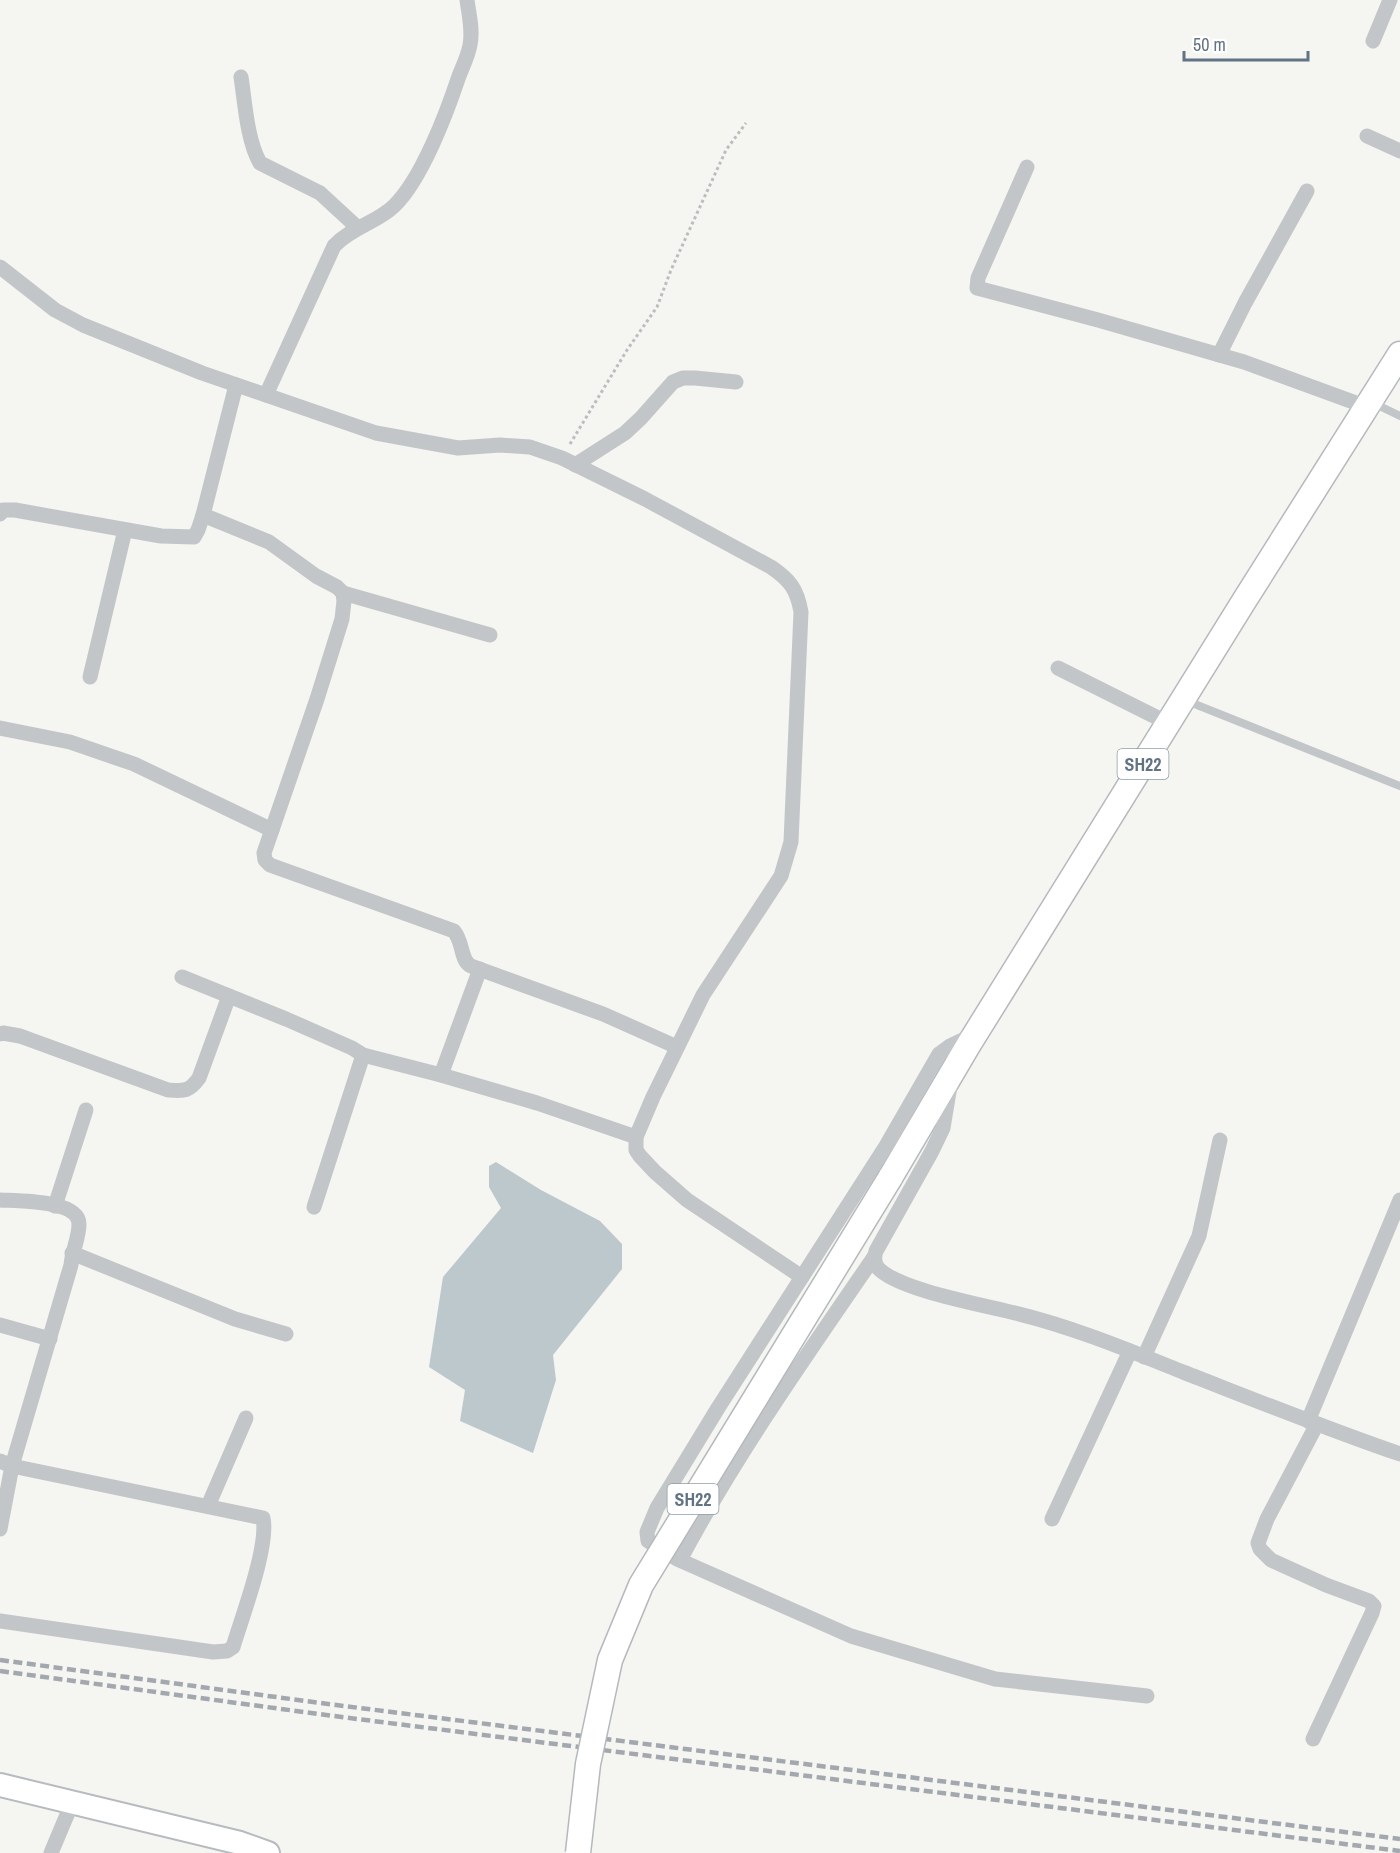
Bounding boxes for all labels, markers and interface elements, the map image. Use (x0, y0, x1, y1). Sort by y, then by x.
scale bar (1184, 24, 1308, 62)
text: 50 m (1193, 32, 1226, 57)
road number: SH22 (1118, 749, 1168, 779)
road number: SH22 (668, 1484, 718, 1514)

